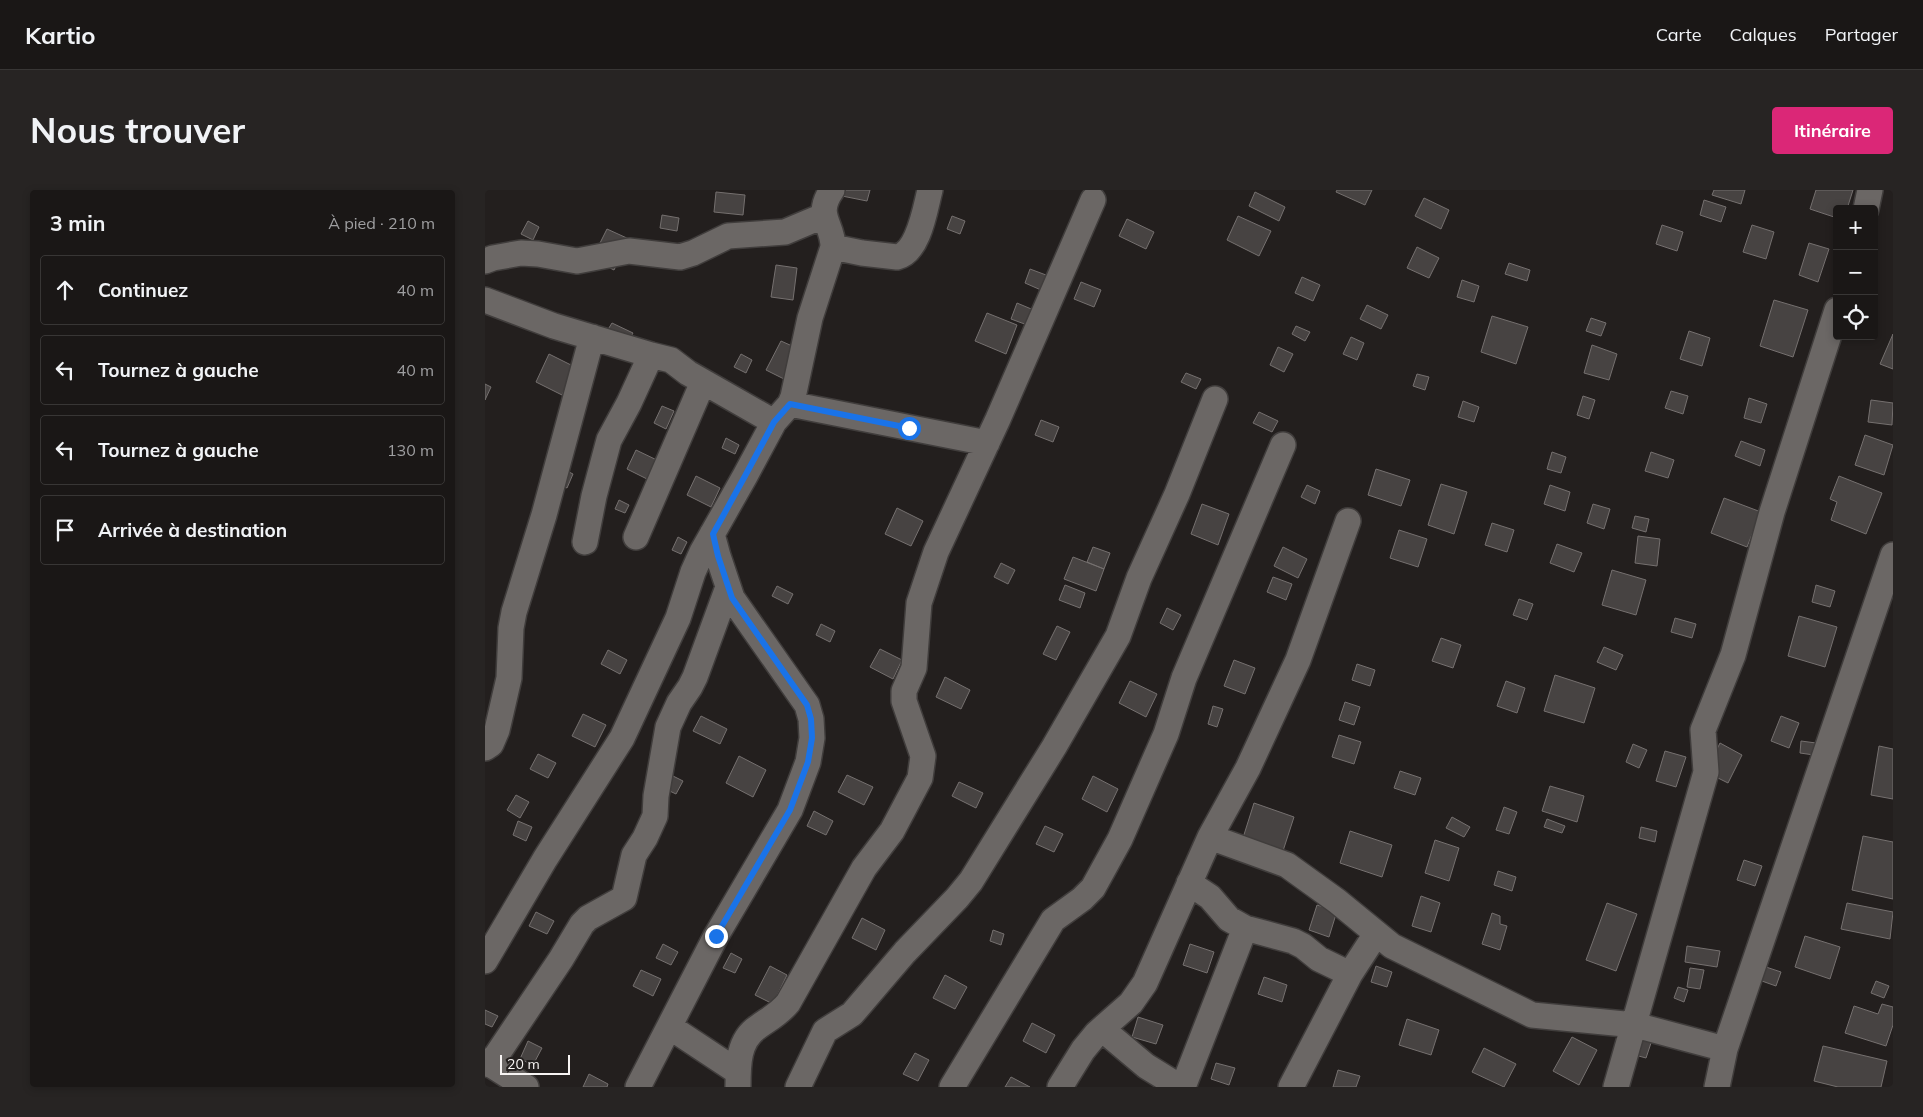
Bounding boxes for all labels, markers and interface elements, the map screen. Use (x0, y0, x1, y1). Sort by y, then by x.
text: Kartio (25, 20, 96, 50)
text: Carte (1656, 23, 1702, 46)
text: Calques (1730, 23, 1797, 46)
text: Partager (1825, 23, 1898, 46)
button: Itinéraire (1772, 107, 1893, 154)
text: Nous trouver (30, 108, 245, 152)
map controls (1833, 205, 1878, 340)
button: + (1833, 205, 1878, 250)
text: 3 min (50, 210, 105, 236)
text: À pied · 210 m (328, 213, 435, 233)
button: − (1833, 250, 1878, 295)
icon: ahead (51, 276, 79, 304)
text: Continuez (98, 278, 188, 302)
text: 40 m (397, 280, 434, 300)
button: locate (1833, 295, 1878, 340)
icon: left (51, 356, 79, 384)
text: Tournez à gauche (98, 358, 259, 382)
text: 40 m (397, 360, 434, 380)
route start (898, 417, 921, 440)
icon: left (51, 436, 79, 464)
text: Tournez à gauche (98, 438, 259, 462)
text: 130 m (387, 440, 434, 460)
icon: arrive (51, 516, 79, 544)
text: Arrivée à destination (98, 518, 287, 542)
route end (705, 925, 728, 948)
scale bar (500, 1052, 570, 1075)
text: 20 m (507, 1055, 540, 1073)

